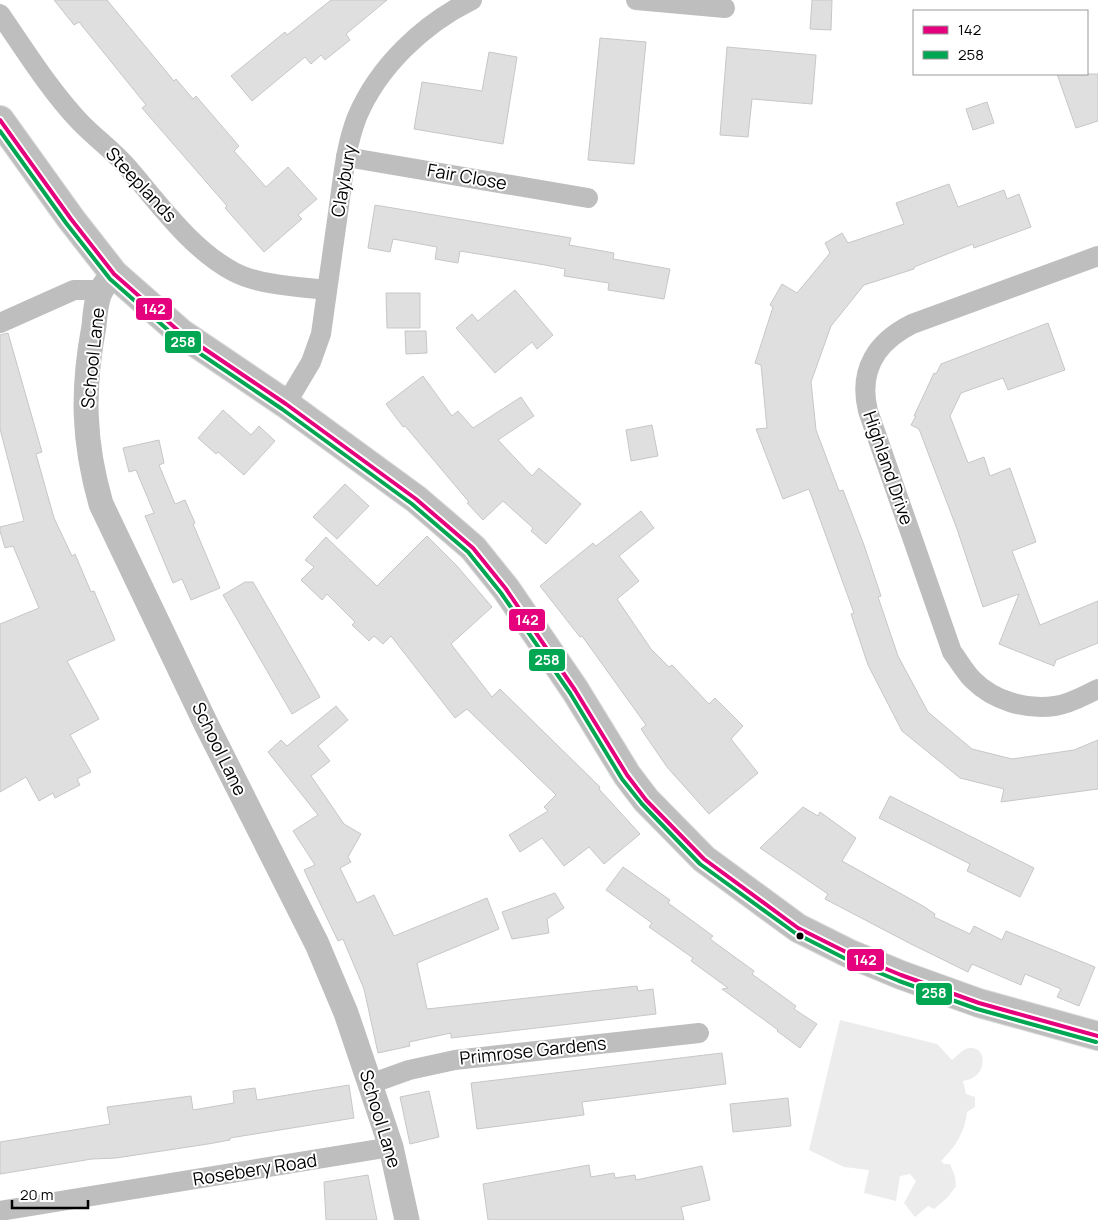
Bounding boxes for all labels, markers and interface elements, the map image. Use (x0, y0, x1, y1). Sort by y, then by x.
legend (913, 10, 1088, 75)
text: 142 (958, 19, 981, 40)
text: 258 (958, 44, 984, 65)
street label: Steeplands (101, 142, 183, 227)
street label: Claybury (325, 142, 361, 219)
street label: Fair Close (425, 157, 509, 195)
line badge: 142 (135, 297, 173, 321)
text: 142 (143, 299, 166, 318)
street label: School Lane (75, 306, 109, 409)
line badge: 258 (164, 330, 202, 354)
text: 258 (170, 332, 196, 351)
street label: Highland Drive (858, 407, 920, 528)
line badge: 142 (508, 608, 546, 632)
text: 142 (516, 610, 539, 629)
line badge: 258 (528, 648, 566, 672)
text: 258 (534, 650, 560, 669)
street label: School Lane (187, 698, 253, 799)
unlabelled marker (795, 931, 805, 941)
line badge: 142 (846, 948, 885, 972)
text: 142 (854, 950, 877, 969)
line badge: 258 (915, 982, 953, 1006)
text: 258 (921, 983, 947, 1002)
street label: Primrose Gardens (458, 1030, 607, 1070)
street label: School Lane (355, 1067, 407, 1171)
street label: Rosebery Road (191, 1147, 319, 1191)
scale bar (12, 1178, 89, 1210)
text: 20 m (20, 1184, 53, 1205)

